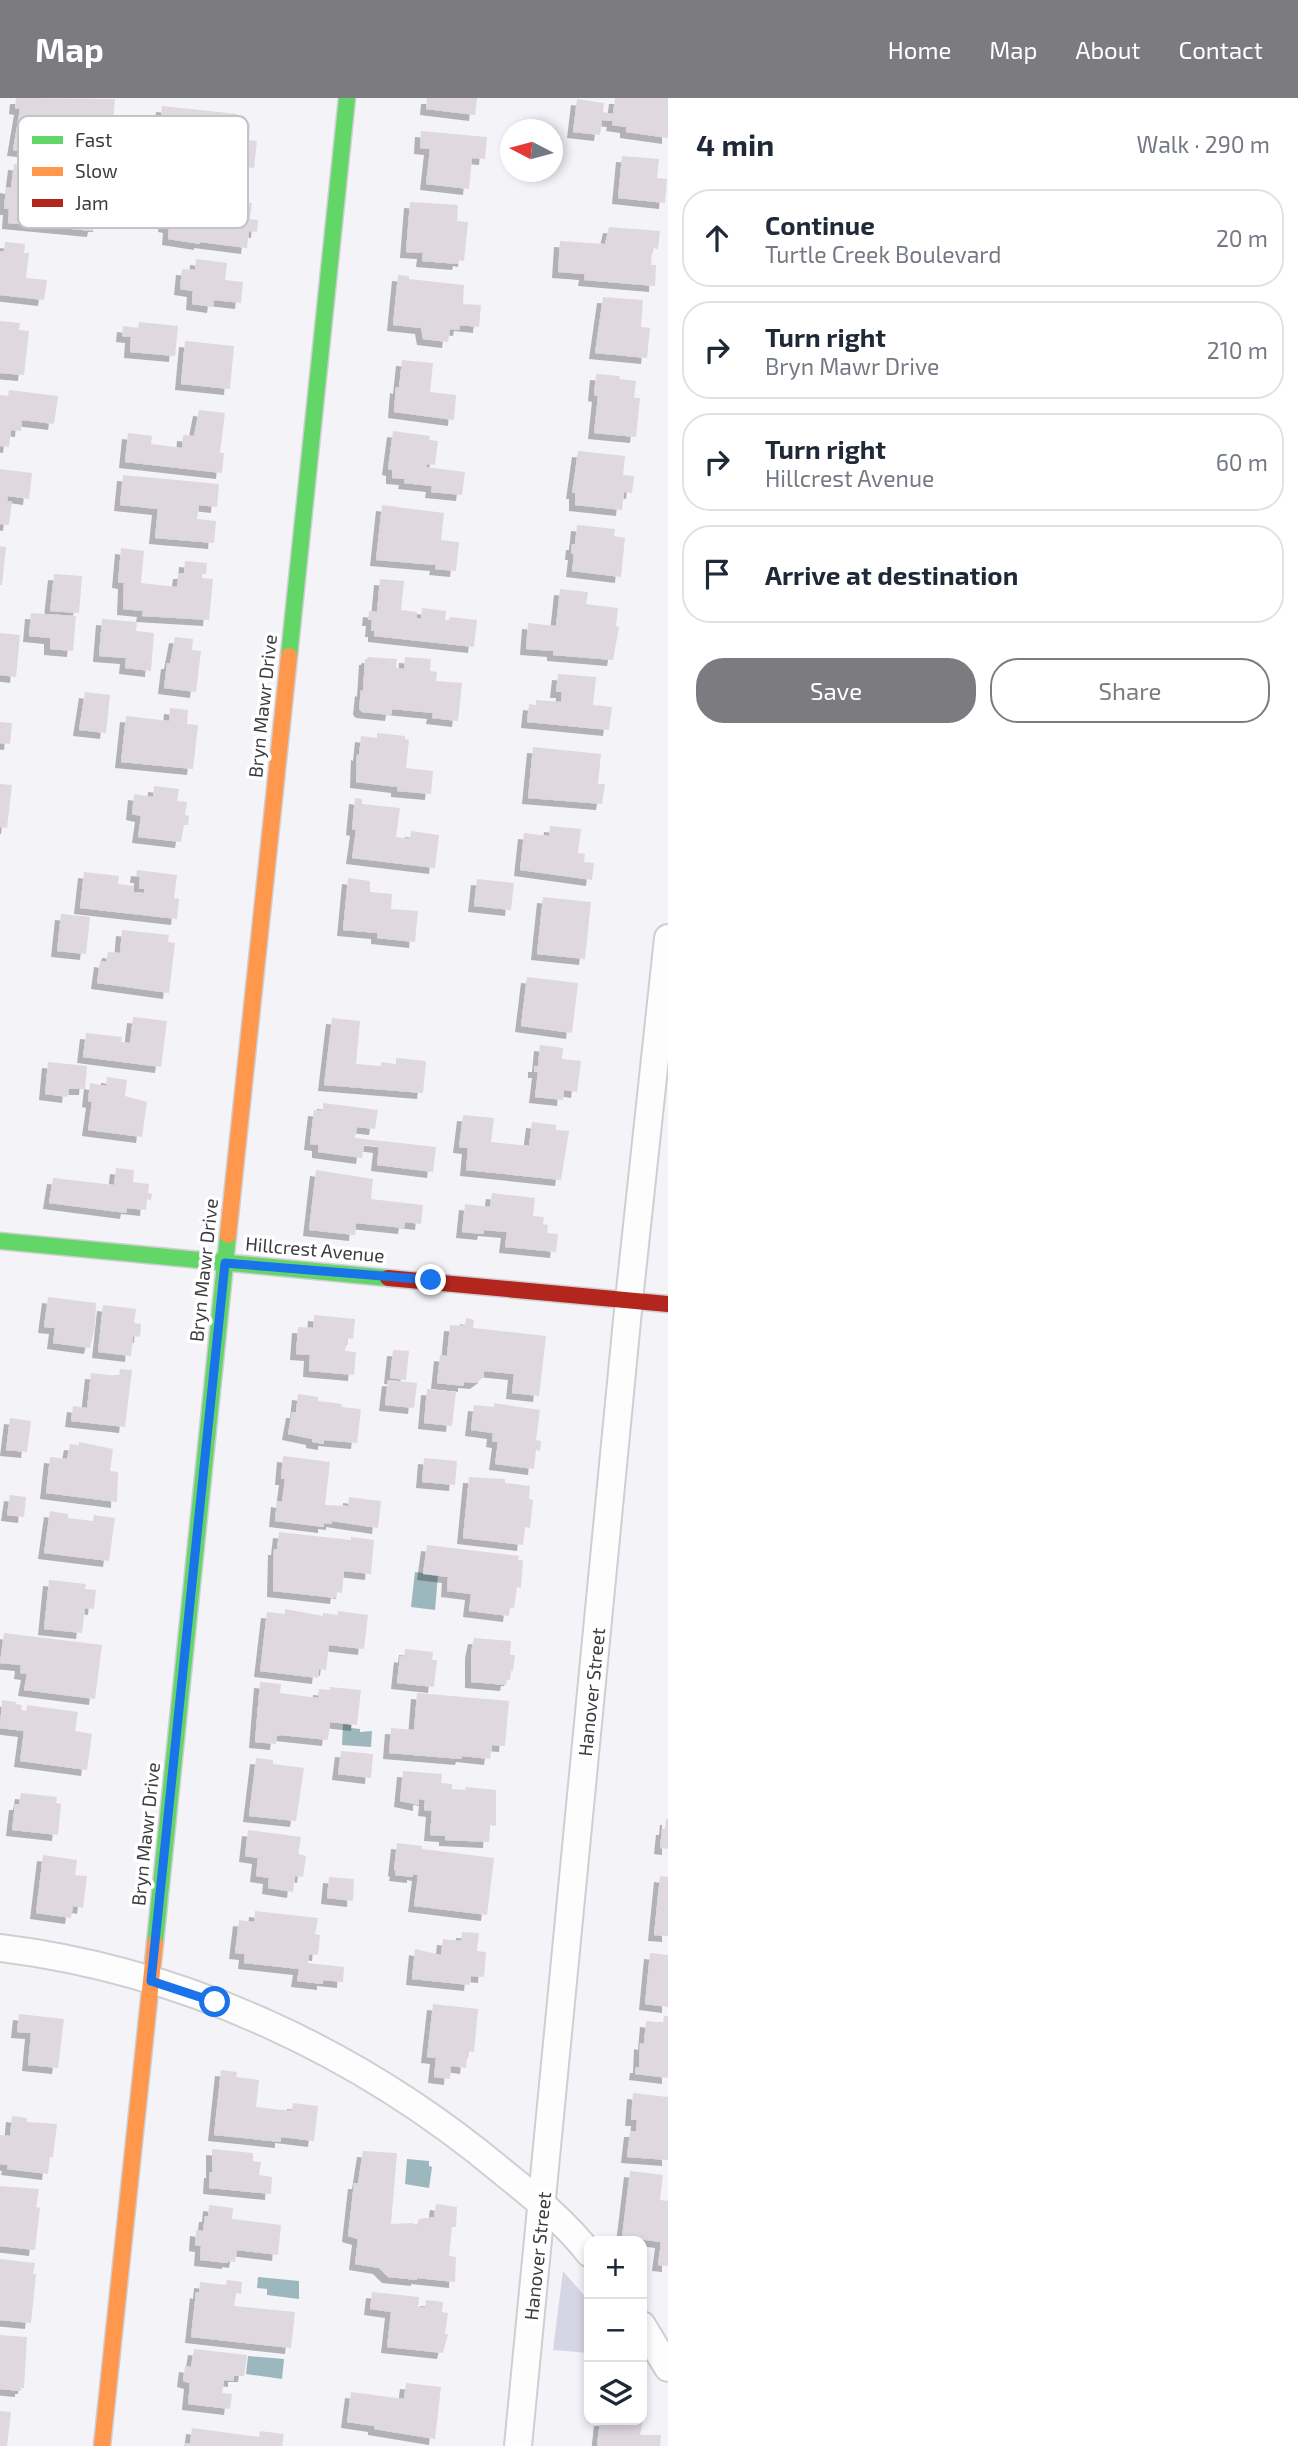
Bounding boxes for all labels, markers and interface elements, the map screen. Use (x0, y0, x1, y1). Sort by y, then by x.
text: Map (35, 29, 104, 69)
text: Home (888, 35, 951, 64)
text: Map (989, 35, 1037, 64)
text: About (1075, 35, 1141, 64)
text: Contact (1179, 35, 1263, 64)
legend (18, 116, 248, 228)
north arrow (500, 119, 563, 182)
text: 4 min (696, 126, 774, 162)
text: Fast (75, 128, 112, 151)
text: Walk · 290 m (1137, 130, 1270, 158)
text: Slow (75, 159, 118, 182)
text: Jam (75, 191, 109, 214)
text: Continue (765, 209, 875, 240)
icon: ahead (698, 219, 736, 257)
text: 20 m (1216, 224, 1268, 252)
text: Turtle Creek Boulevard (765, 240, 1002, 268)
text: Turn right (765, 321, 886, 352)
icon: right (698, 331, 736, 369)
text: 210 m (1207, 336, 1268, 364)
text: Bryn Mawr Drive (765, 352, 939, 380)
text: Turn right (765, 433, 886, 464)
icon: right (698, 443, 736, 481)
text: 60 m (1216, 448, 1268, 476)
text: Hillcrest Avenue (765, 464, 934, 492)
icon: arrive (698, 555, 736, 593)
text: Arrive at destination (765, 559, 1018, 590)
street label: Bryn Mawr Drive (243, 633, 281, 779)
button: Save (696, 658, 976, 723)
button: Share (990, 658, 1270, 723)
street label: Bryn Mawr Drive (184, 1197, 222, 1343)
street label: Hillcrest Avenue (244, 1231, 386, 1267)
route end (415, 1264, 446, 1295)
street label: Hanover Street (573, 1627, 609, 1757)
street label: Bryn Mawr Drive (126, 1761, 164, 1907)
route start (199, 1986, 230, 2017)
street label: Hanover Street (519, 2191, 555, 2321)
map controls (584, 2236, 647, 2425)
button: + (584, 2236, 647, 2299)
button: − (584, 2299, 647, 2362)
button: layers (584, 2362, 647, 2425)

